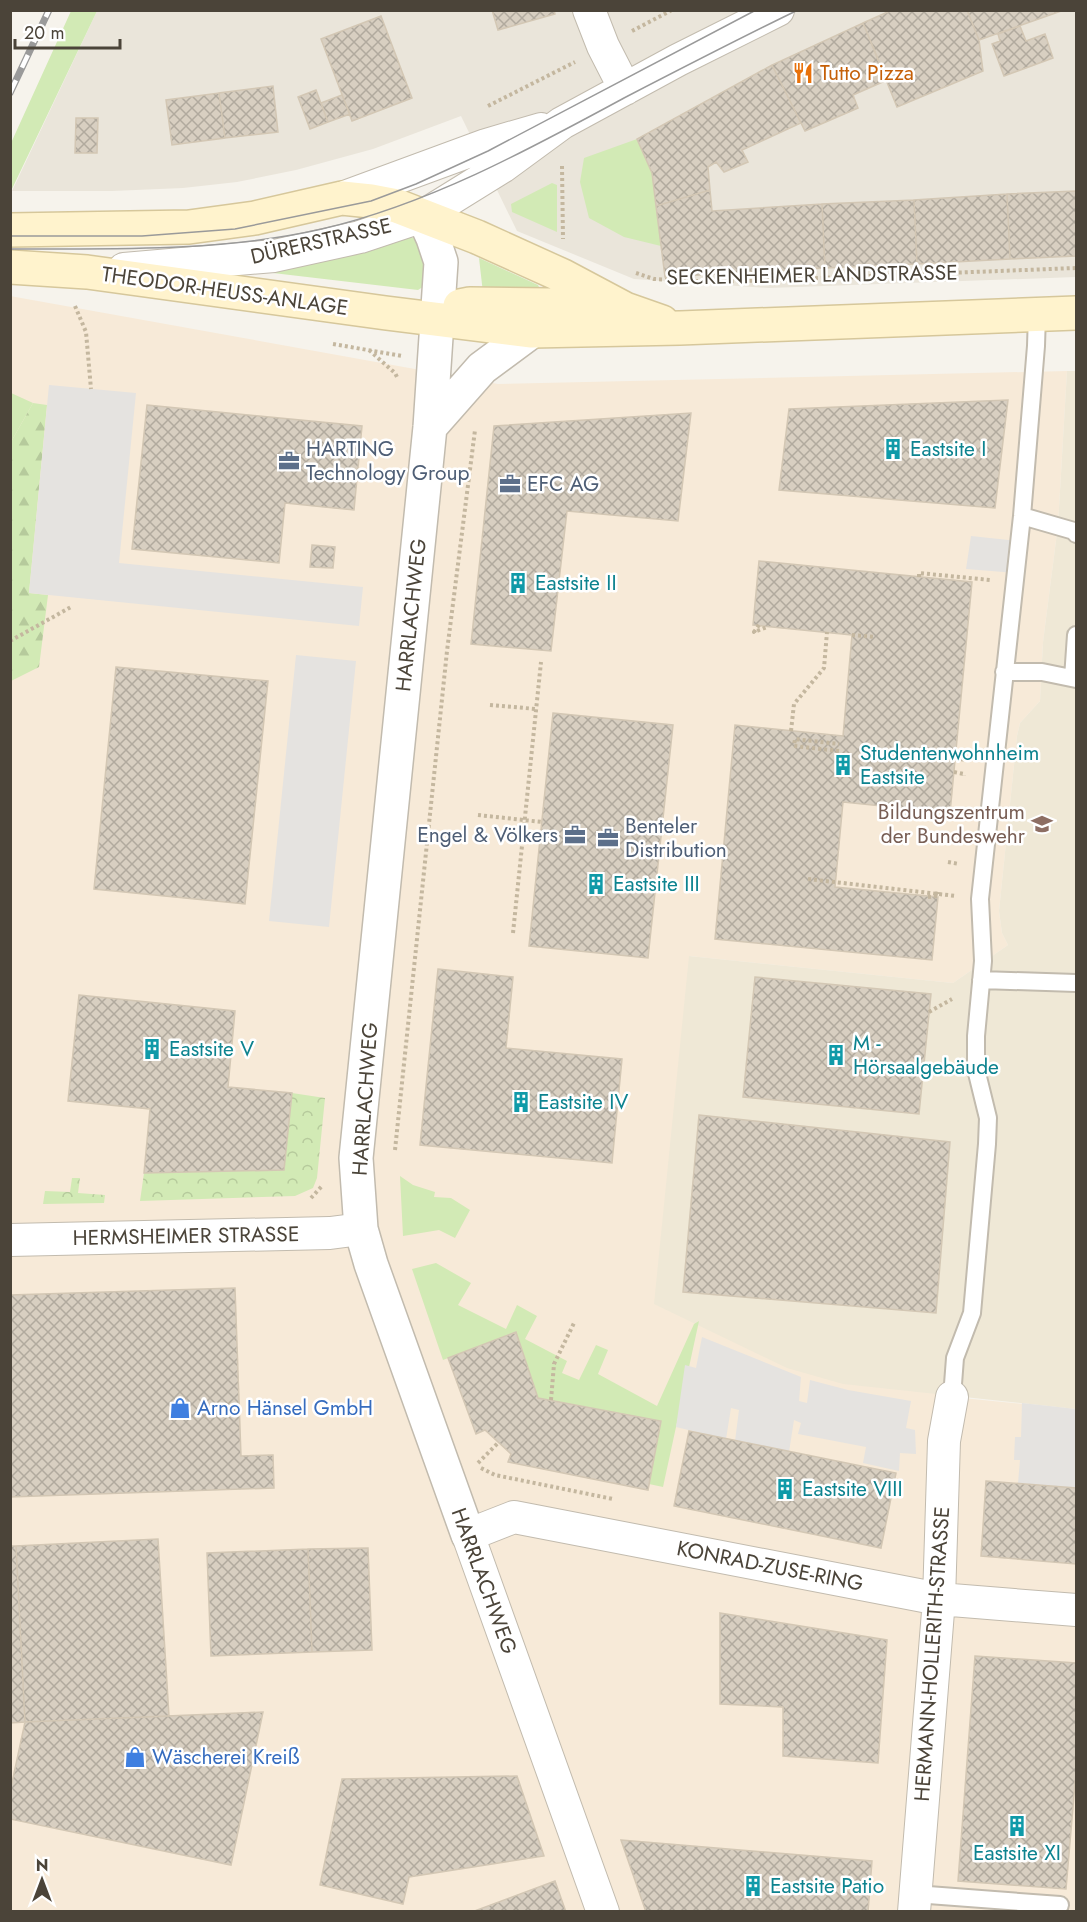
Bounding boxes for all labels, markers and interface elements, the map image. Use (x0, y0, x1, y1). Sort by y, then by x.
scale bar (15, 12, 120, 50)
text: 20 m (24, 20, 64, 46)
place label: Tutto Pizza (820, 58, 914, 88)
restaurant icon: Tutto Pizza (791, 61, 815, 85)
street label: DÜRERSTRASSE (247, 210, 395, 272)
street label: SECKENHEIMER LANDSTRASSE (666, 257, 958, 293)
street label: THEODOR-HEUSS-ANLAGE (100, 259, 350, 323)
place label: HARTING Technology Group (306, 434, 469, 488)
place label: Eastsite I (910, 434, 986, 464)
building icon: Eastsite I (881, 437, 905, 461)
office icon: HARTING Technology Group (277, 449, 301, 473)
place label: EFC AG (527, 469, 599, 499)
office icon: EFC AG (498, 472, 522, 496)
street label: HARRLACHWEG (388, 537, 434, 693)
place label: Eastsite II (535, 568, 617, 598)
building icon: Eastsite II (506, 571, 530, 595)
place label: Studentenwohnheim Eastsite (860, 738, 1039, 792)
building icon: Studentenwohnheim Eastsite (831, 753, 855, 777)
place label: Bildungszentrum der Bundeswehr (878, 797, 1026, 851)
place label: Benteler Distribution (625, 811, 727, 865)
school or university icon: Bildungszentrum der Bundeswehr (1030, 812, 1054, 836)
place label: Engel & Völkers (417, 820, 558, 850)
office icon: Engel & Völkers (563, 823, 587, 847)
office icon: Benteler Distribution (596, 826, 620, 850)
place label: Eastsite III (613, 869, 700, 899)
building icon: Eastsite III (584, 872, 608, 896)
street label: HARRLACHWEG (345, 1021, 385, 1177)
place label: M - Hörsaalgebäude (853, 1028, 999, 1082)
place label: Eastsite V (169, 1034, 254, 1064)
building icon: Eastsite V (140, 1037, 164, 1061)
building icon: M - Hörsaalgebäude (824, 1043, 848, 1067)
place label: Eastsite IV (538, 1087, 628, 1117)
building icon: Eastsite IV (509, 1090, 533, 1114)
street label: HERMSHEIMER STRASSE (72, 1219, 300, 1253)
place label: Arno Hänsel GmbH (197, 1393, 373, 1423)
shop icon: Arno Hänsel GmbH (168, 1396, 192, 1420)
place label: Eastsite VIII (802, 1474, 903, 1504)
building icon: Eastsite VIII (773, 1477, 797, 1501)
street label: HARRLACHWEG (444, 1504, 524, 1658)
street label: HERMANN-HOLLERITH-STRASSE (907, 1505, 957, 1803)
street label: KONRAD-ZUSE-RING (674, 1533, 866, 1599)
place label: Wäscherei Kreiß (152, 1742, 300, 1772)
shop icon: Wäscherei Kreiß (123, 1745, 147, 1769)
building icon: Eastsite XI (1005, 1814, 1029, 1838)
place label: Eastsite XI (973, 1838, 1061, 1868)
north arrow (12, 1850, 72, 1910)
text: N (36, 1854, 48, 1877)
place label: Eastsite Patio (770, 1871, 884, 1901)
building icon: Eastsite Patio (741, 1874, 765, 1898)

